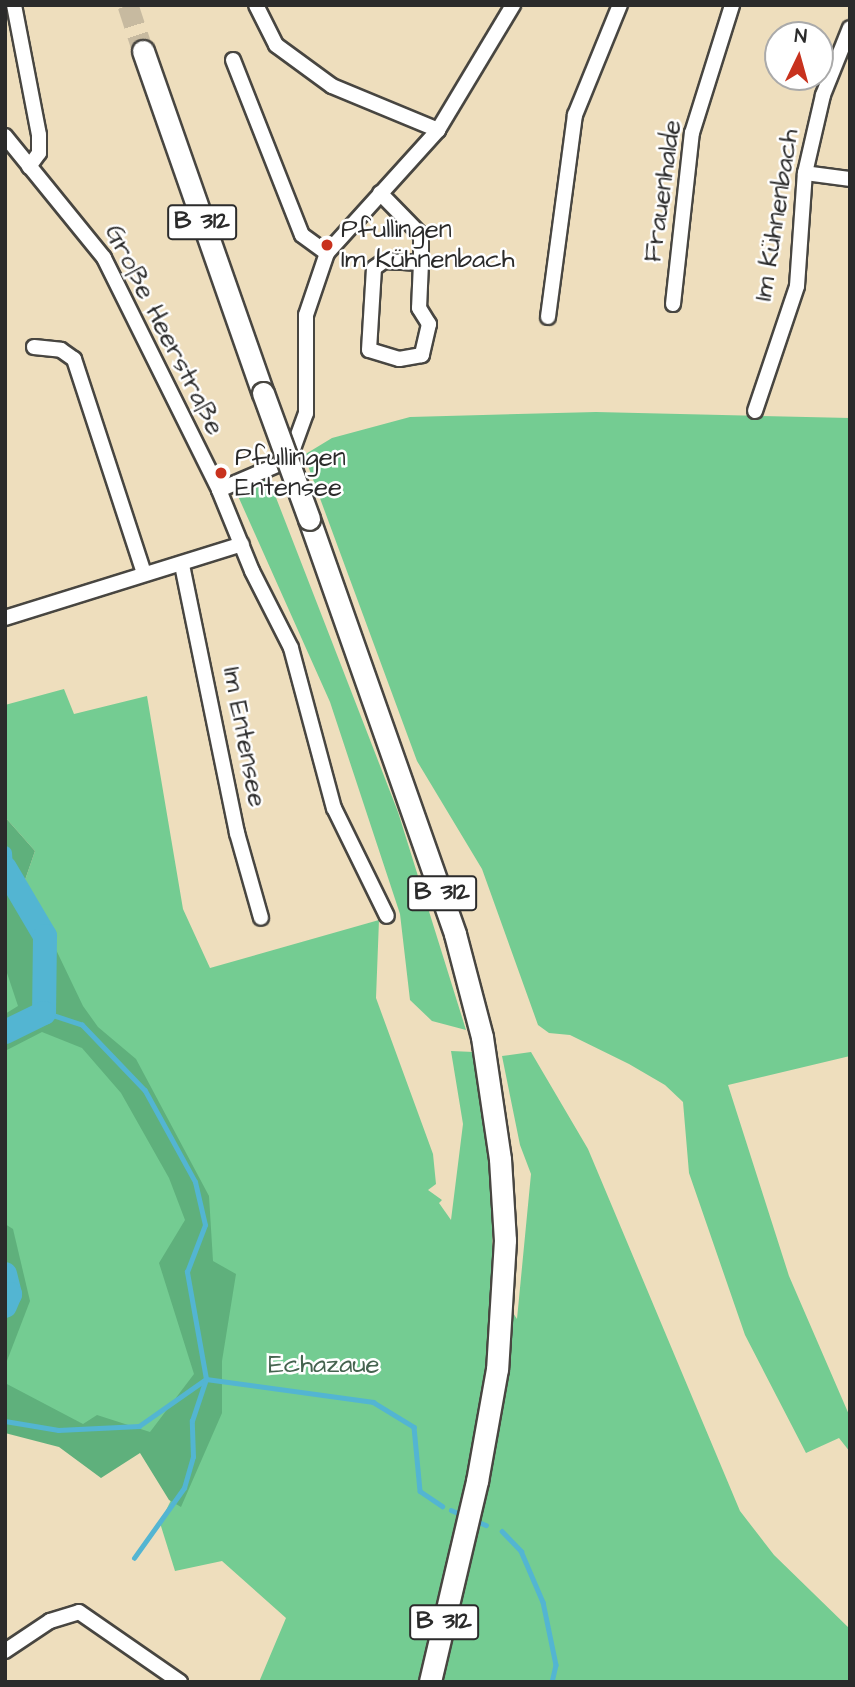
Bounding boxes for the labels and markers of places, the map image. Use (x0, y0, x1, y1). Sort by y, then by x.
place label: Pfullingen Im Kühnenbach (341, 214, 515, 276)
marker: Pfullingen Im Kühnenbach (319, 237, 335, 253)
place label: Pfullingen Entensee (235, 442, 346, 504)
marker: Pfullingen Entensee (213, 465, 229, 481)

